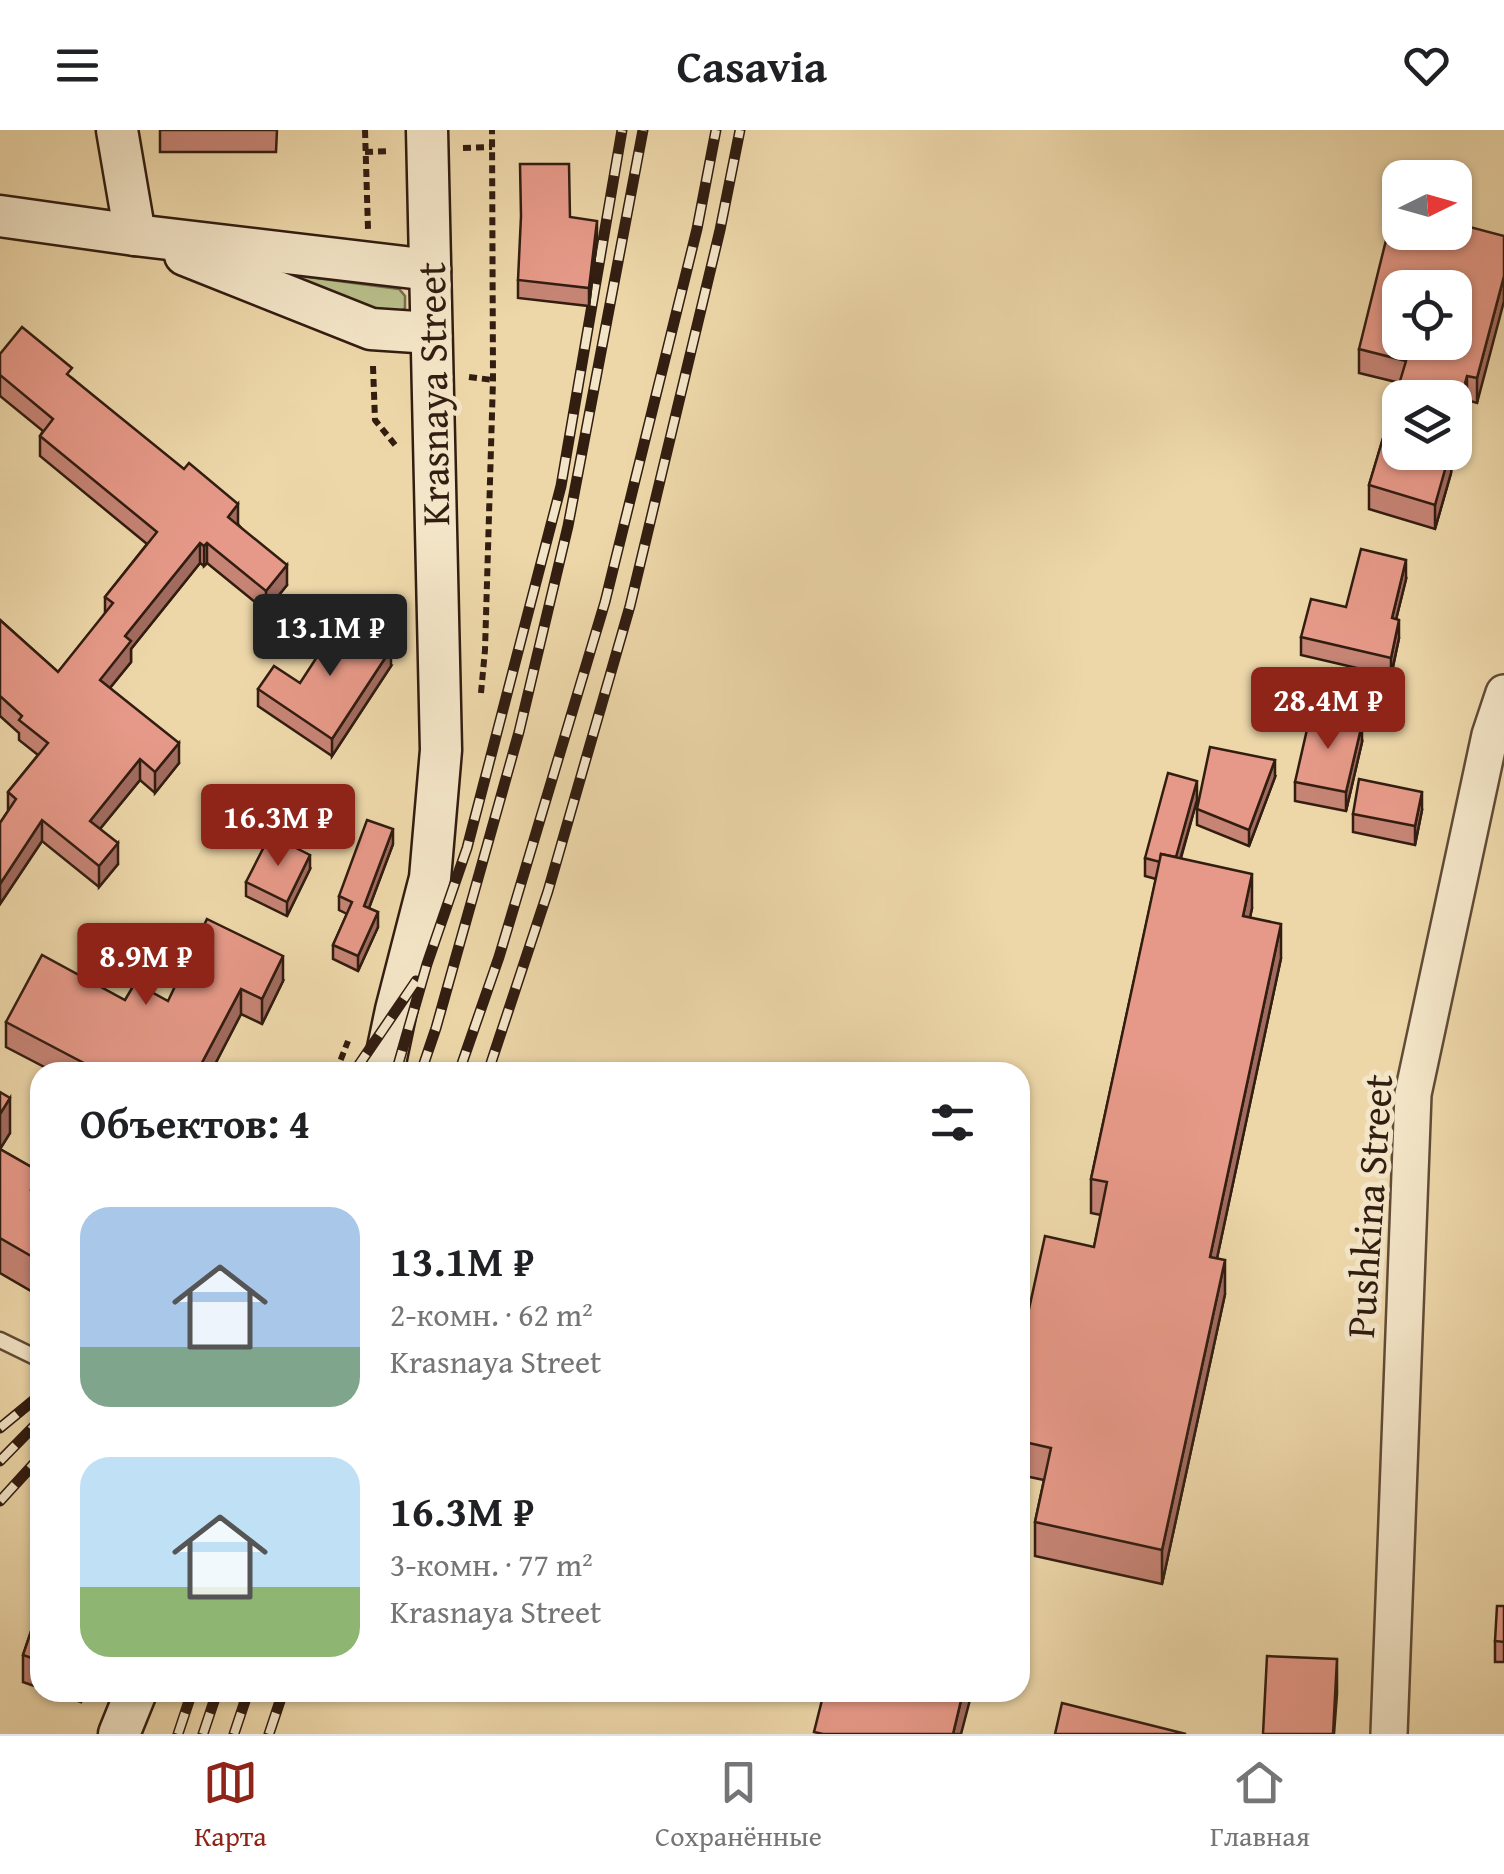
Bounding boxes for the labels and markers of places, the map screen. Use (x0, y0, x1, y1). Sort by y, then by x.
pin: 13.1M ₽ (238, 594, 422, 679)
pin: 28.4M ₽ (1236, 667, 1420, 752)
pin: 16.3M ₽ (186, 784, 370, 869)
pin: 8.9M ₽ (65, 923, 227, 1008)

